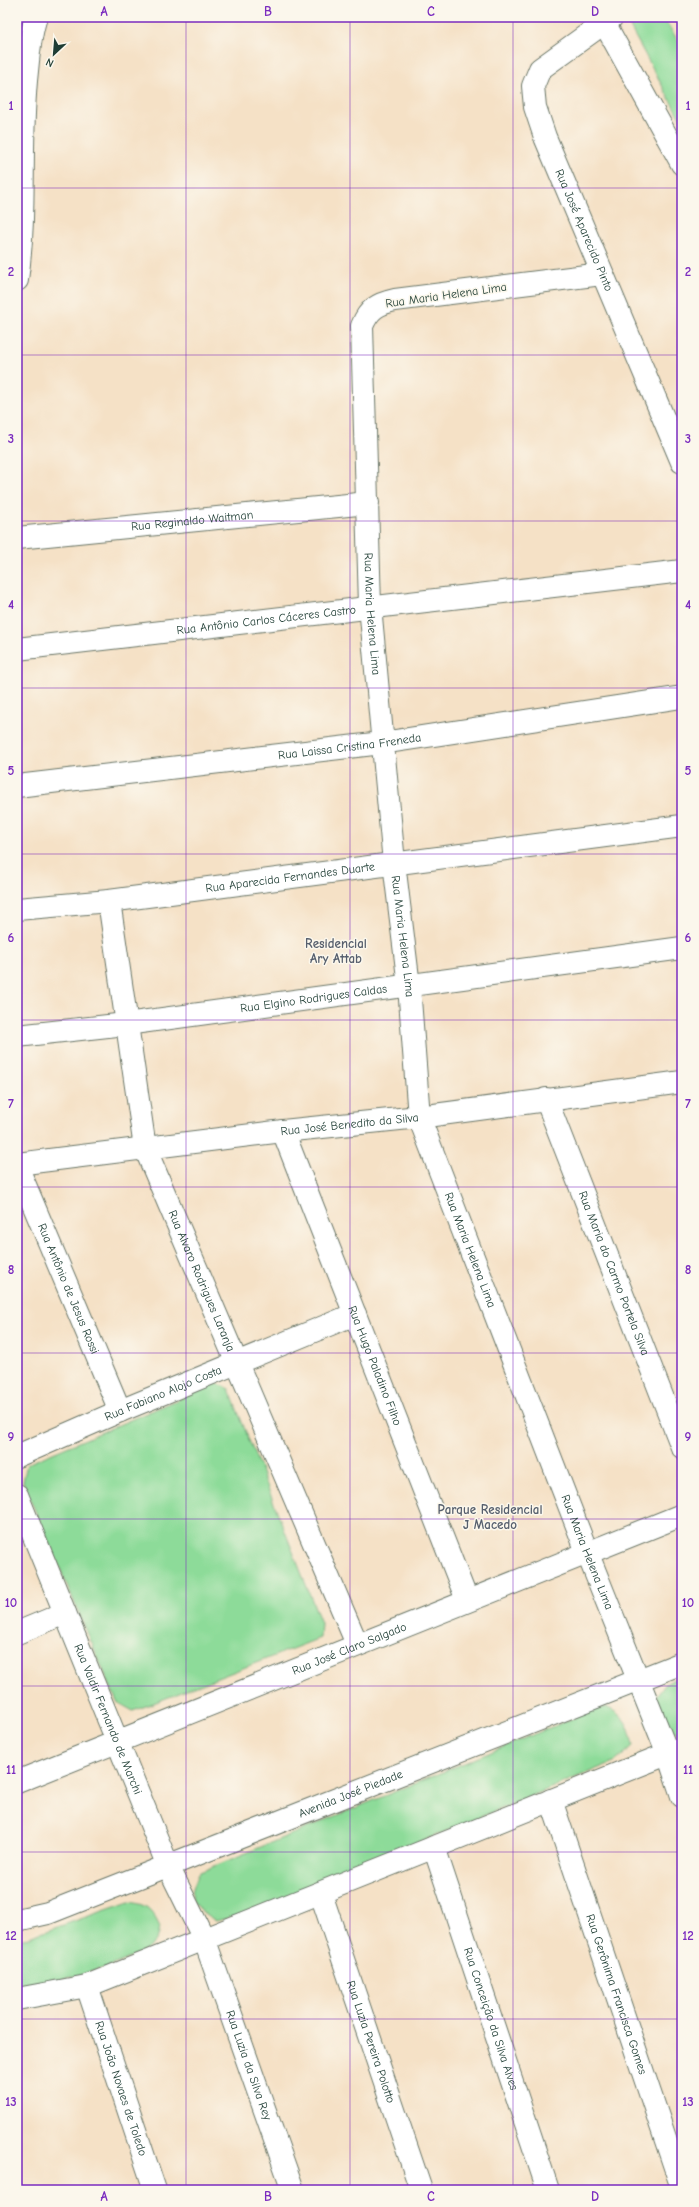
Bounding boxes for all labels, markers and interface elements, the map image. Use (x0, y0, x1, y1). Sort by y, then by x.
text: A (100, 4, 108, 19)
text: B (264, 4, 272, 19)
text: C (427, 4, 435, 19)
text: D (591, 4, 599, 19)
north arrow (34, 34, 74, 74)
text: N (44, 55, 56, 70)
text: 1 (8, 98, 14, 113)
text: 1 (685, 98, 691, 113)
street label: Rua José Aparecido Pinto (552, 167, 616, 293)
text: 2 (8, 264, 14, 279)
text: 2 (685, 264, 691, 279)
street label: Rua Maria Helena Lima (384, 280, 508, 310)
text: 3 (8, 431, 14, 446)
text: 3 (685, 431, 691, 446)
street label: Rua Reginaldo Waitman (130, 507, 254, 534)
street label: Rua Maria Helena Lima (361, 552, 383, 676)
text: 4 (8, 597, 14, 612)
text: 4 (685, 597, 691, 612)
street label: Rua Antônio Carlos Cáceres Castro (176, 602, 357, 637)
street label: Rua Laissa Cristina Freneda (277, 730, 422, 762)
text: 5 (8, 763, 15, 778)
text: 5 (685, 763, 692, 778)
street label: Rua Aparecida Fernandes Duarte (205, 859, 376, 895)
street label: Rua Maria Helena Lima (389, 875, 417, 998)
text: 6 (8, 930, 15, 945)
text: 6 (685, 930, 692, 945)
district label: Residencial Ary Attab (305, 936, 367, 966)
street label: Rua Elgino Rodrigues Caldas (239, 981, 388, 1015)
text: 7 (8, 1096, 14, 1111)
text: 7 (685, 1096, 691, 1111)
street label: Rua José Benedito da Silva (280, 1110, 419, 1138)
street label: Rua Maria do Carmo Portela Silva (576, 1189, 652, 1357)
street label: Rua Maria Helena Lima (442, 1190, 499, 1310)
street label: Rua Alvaro Rodrigues Laranja (165, 1208, 238, 1354)
street label: Rua Antônio de Jesus Rossi (35, 1221, 102, 1356)
text: 8 (8, 1262, 14, 1277)
text: 8 (685, 1262, 691, 1277)
street label: Rua Hugo Paladino Filho (345, 1304, 405, 1428)
street label: Rua Fabiano Alojo Costa (102, 1363, 224, 1424)
text: 9 (8, 1429, 15, 1444)
text: 9 (685, 1429, 692, 1444)
street label: Rua Maria Helena Lima (558, 1493, 616, 1612)
district label: Parque Residencial J Macedo (437, 1502, 543, 1532)
text: 10 (5, 1595, 17, 1610)
text: 10 (682, 1595, 694, 1610)
street label: Rua José Claro Salgado (290, 1619, 409, 1678)
street label: Rua Valdir Fernando de Marchi (71, 1642, 145, 1796)
text: 11 (6, 1762, 16, 1777)
text: 11 (683, 1762, 693, 1777)
street label: Avenida José Piedade (296, 1767, 405, 1821)
street label: Rua Gerônima Francisca Gomes (583, 1912, 650, 2076)
text: 12 (5, 1928, 17, 1943)
text: 12 (682, 1928, 694, 1943)
street label: Rua Conceição da Silva Alves (461, 1945, 521, 2092)
street label: Rua Luzia Pereira Polotto (344, 1979, 398, 2105)
street label: Rua Luzia da Silva Rey (223, 2008, 275, 2123)
street label: Rua João Novaes de Toledo (92, 2019, 150, 2158)
text: 13 (5, 2094, 17, 2109)
text: 13 (682, 2094, 694, 2109)
text: A (100, 2189, 108, 2204)
text: B (264, 2189, 272, 2204)
text: C (427, 2189, 435, 2204)
text: D (591, 2189, 599, 2204)

